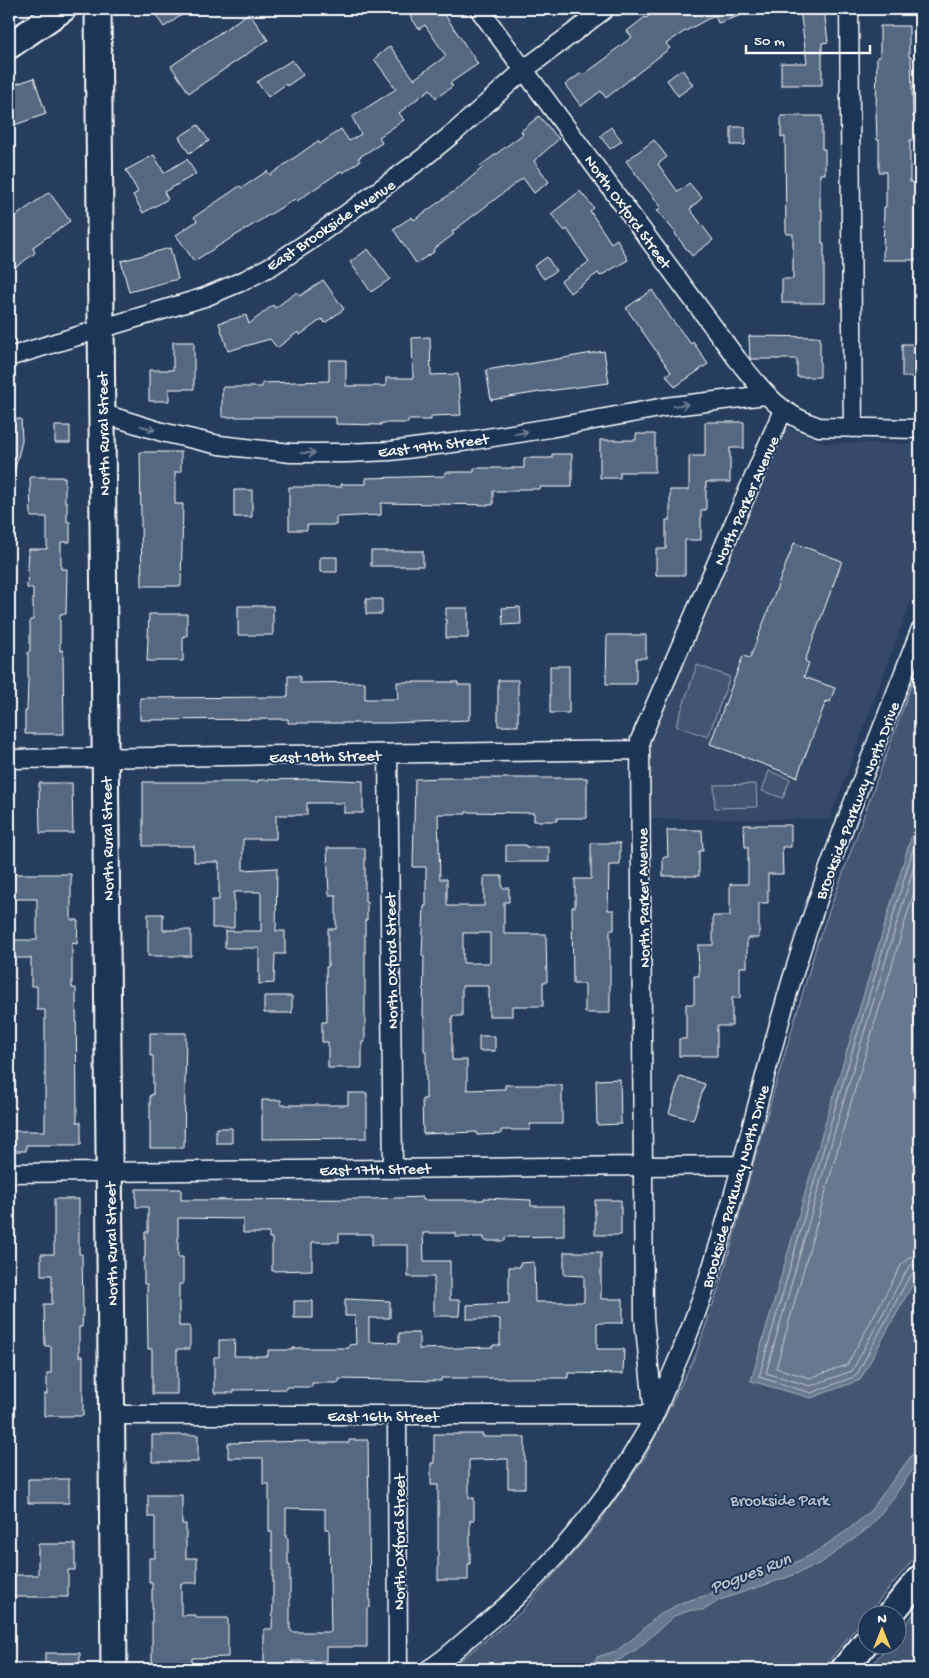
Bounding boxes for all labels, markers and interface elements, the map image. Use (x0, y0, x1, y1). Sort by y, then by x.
scale bar (746, 22, 870, 54)
text: 50 m (754, 33, 785, 51)
street label: North Oxford Street (578, 152, 675, 275)
street label: East Brookside Avenue (264, 176, 401, 277)
street label: North Rural Street (95, 370, 116, 496)
one-way arrow (673, 400, 689, 410)
one-way arrow (139, 423, 155, 433)
one-way arrow (513, 427, 529, 437)
street label: East 19th Street (377, 431, 491, 464)
street label: North Parker Avenue (711, 433, 786, 569)
one-way arrow (299, 448, 315, 458)
street label: Brookside Parkway North Drive (812, 699, 906, 904)
street label: East 18th Street (269, 748, 383, 769)
street label: North Rural Street (99, 775, 120, 901)
street label: North Parker Avenue (635, 827, 656, 968)
street label: North Oxford Street (383, 891, 404, 1029)
street label: Brookside Parkway North Drive (699, 1083, 776, 1291)
street label: East 17th Street (319, 1161, 432, 1182)
street label: North Rural Street (103, 1180, 124, 1306)
street label: East 16th Street (327, 1409, 440, 1428)
street label: North Oxford Street (392, 1473, 411, 1610)
park label: Brookside Park (730, 1493, 831, 1512)
water label: Pogues Run (708, 1549, 795, 1599)
north arrow (856, 1606, 906, 1656)
text: N (877, 1611, 887, 1628)

